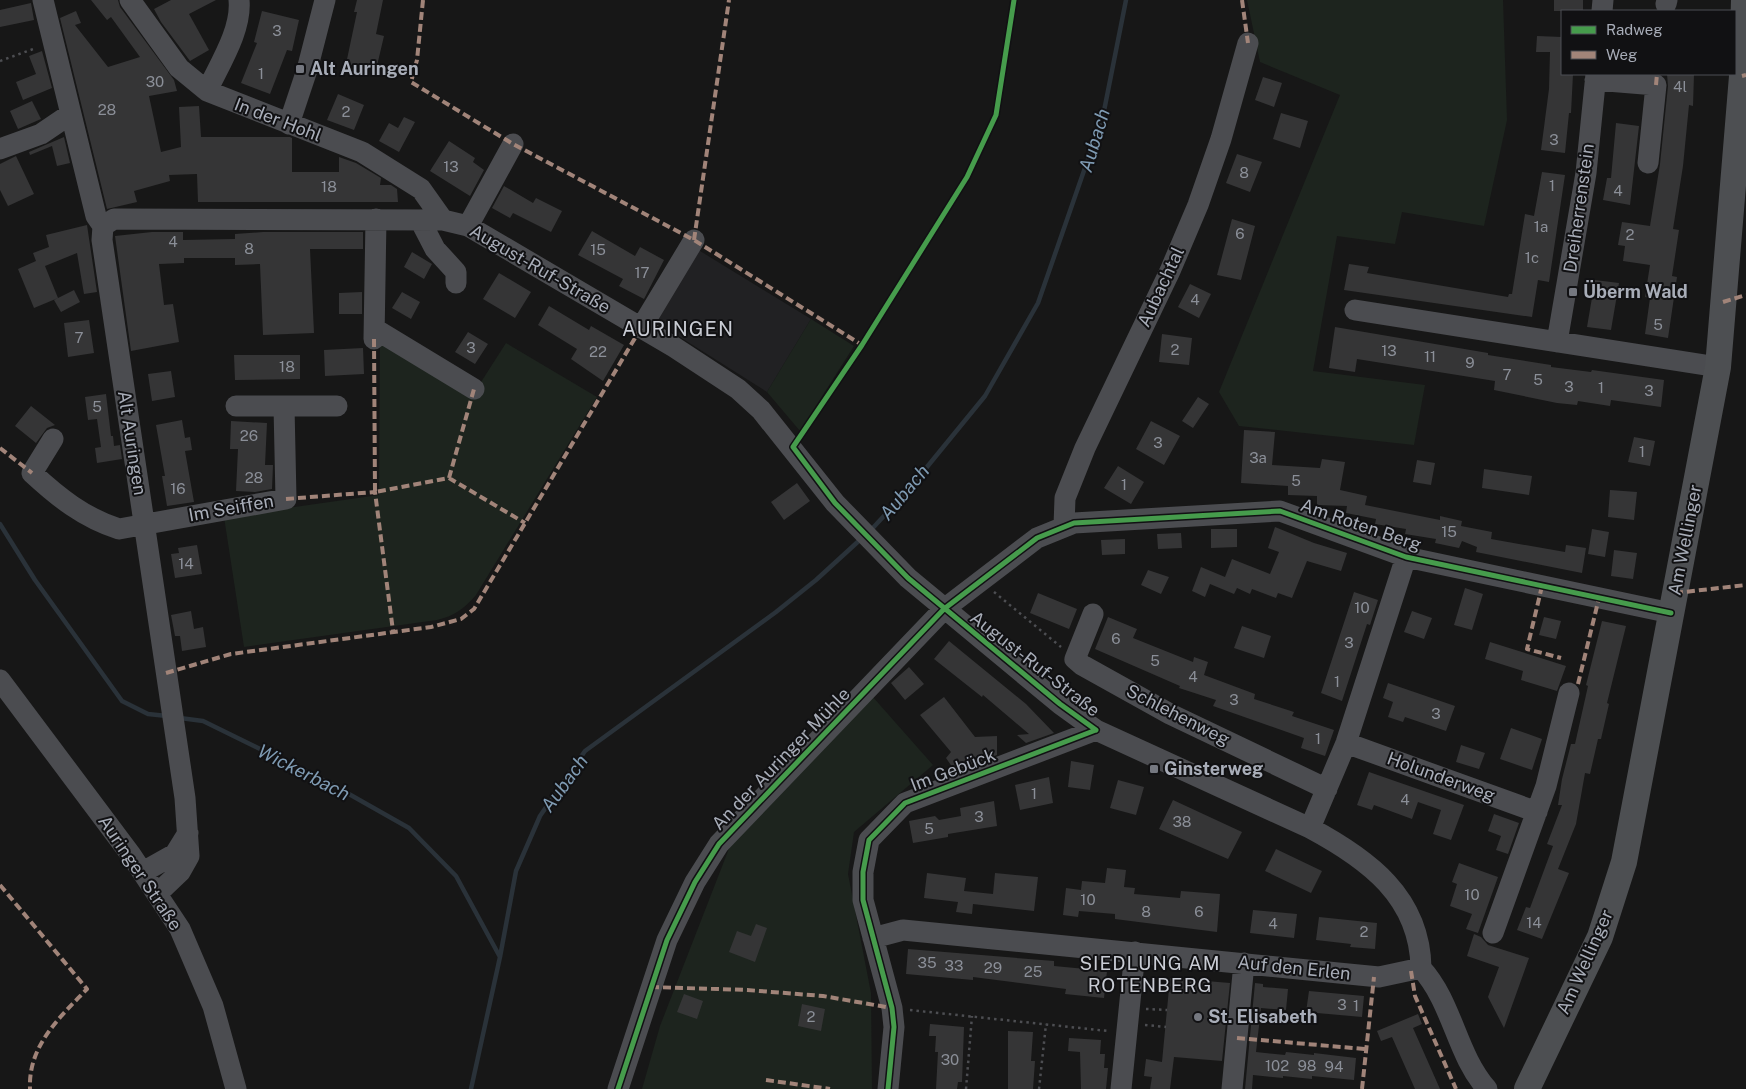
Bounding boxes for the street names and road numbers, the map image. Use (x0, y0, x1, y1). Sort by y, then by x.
street label: In der Hohl (232, 93, 325, 146)
street label: Dreiherrenstein (1559, 142, 1598, 274)
street label: August-Ruf-Straße (466, 220, 614, 317)
street label: Aubachtal (1133, 243, 1188, 330)
street label: Alt Auringen (114, 389, 151, 497)
street label: Am Wellinger (1663, 483, 1706, 597)
street label: Im Seiffen (187, 490, 275, 525)
street label: Am Roten Berg (1298, 494, 1424, 555)
street label: August-Ruf-Straße (966, 606, 1104, 721)
street label: Schlehenweg (1123, 680, 1233, 750)
street label: An der Auringer Mühle (707, 683, 854, 834)
street label: Im Gebück (907, 744, 998, 795)
street label: Holunderweg (1384, 747, 1498, 806)
street label: Auringer Straße (94, 811, 187, 934)
street label: Am Wellinger (1552, 906, 1617, 1017)
street label: Auf den Erlen (1236, 951, 1352, 984)

